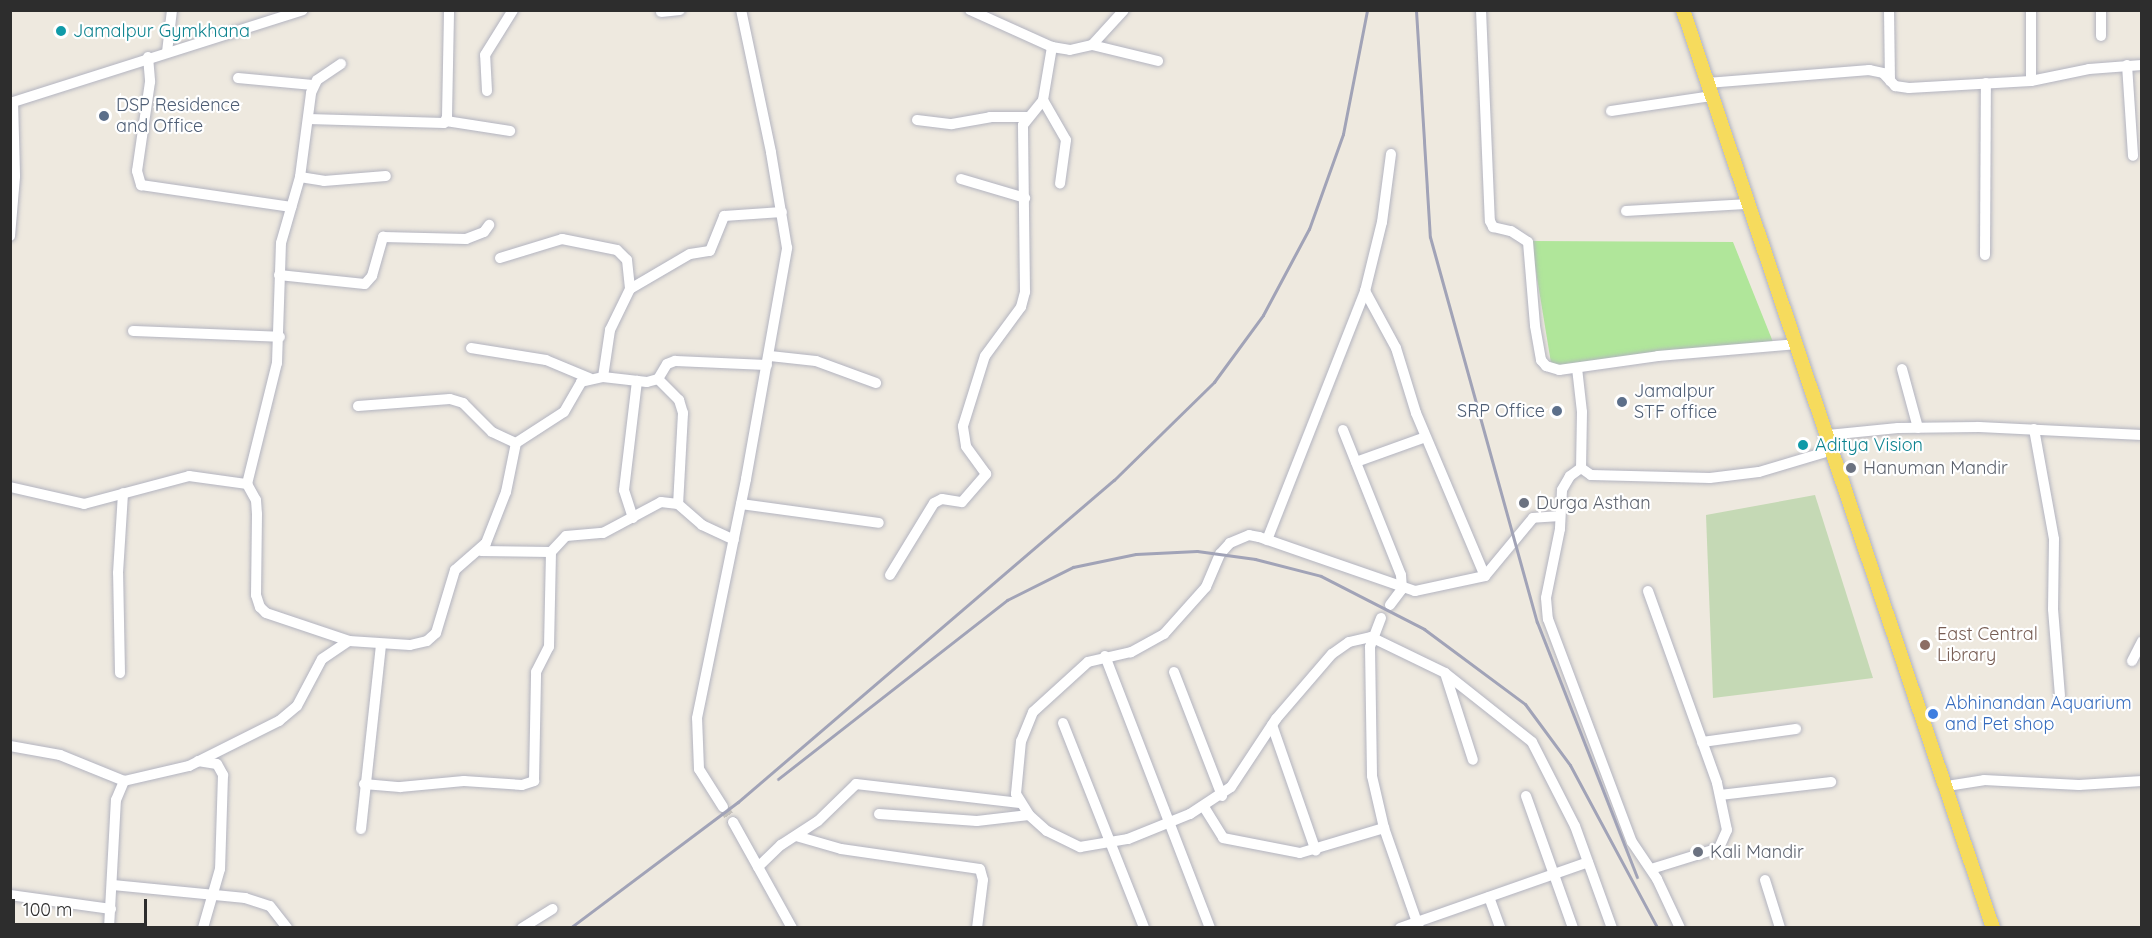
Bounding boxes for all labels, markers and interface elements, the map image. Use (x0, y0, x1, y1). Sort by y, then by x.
place label: Jamalpur Gymkhana (73, 20, 250, 42)
marker: Jamalpur Gymkhana (54, 24, 68, 38)
place label: DSP Residence and Office (116, 95, 240, 138)
marker: DSP Residence and Office (97, 109, 111, 123)
place label: Jamalpur STF office (1634, 381, 1717, 424)
marker: Jamalpur STF office (1615, 395, 1629, 409)
place label: SRP Office (1457, 400, 1545, 422)
marker: SRP Office (1550, 404, 1564, 418)
place label: Aditya Vision (1815, 434, 1923, 456)
marker: Aditya Vision (1796, 438, 1810, 452)
place label: Hanuman Mandir (1863, 457, 2008, 479)
marker: Hanuman Mandir (1844, 461, 1858, 475)
place label: Durga Asthan (1536, 492, 1651, 514)
marker: Durga Asthan (1517, 496, 1531, 510)
place label: East Central Library (1937, 624, 2038, 666)
marker: East Central Library (1918, 638, 1932, 652)
place label: Abhinandan Aquarium and Pet shop (1945, 693, 2132, 736)
marker: Abhinandan Aquarium and Pet shop (1926, 707, 1940, 721)
place label: Kali Mandir (1710, 841, 1804, 863)
marker: Kali Mandir (1691, 845, 1705, 859)
scale bar (15, 887, 150, 925)
text: 100 m (23, 898, 72, 921)

